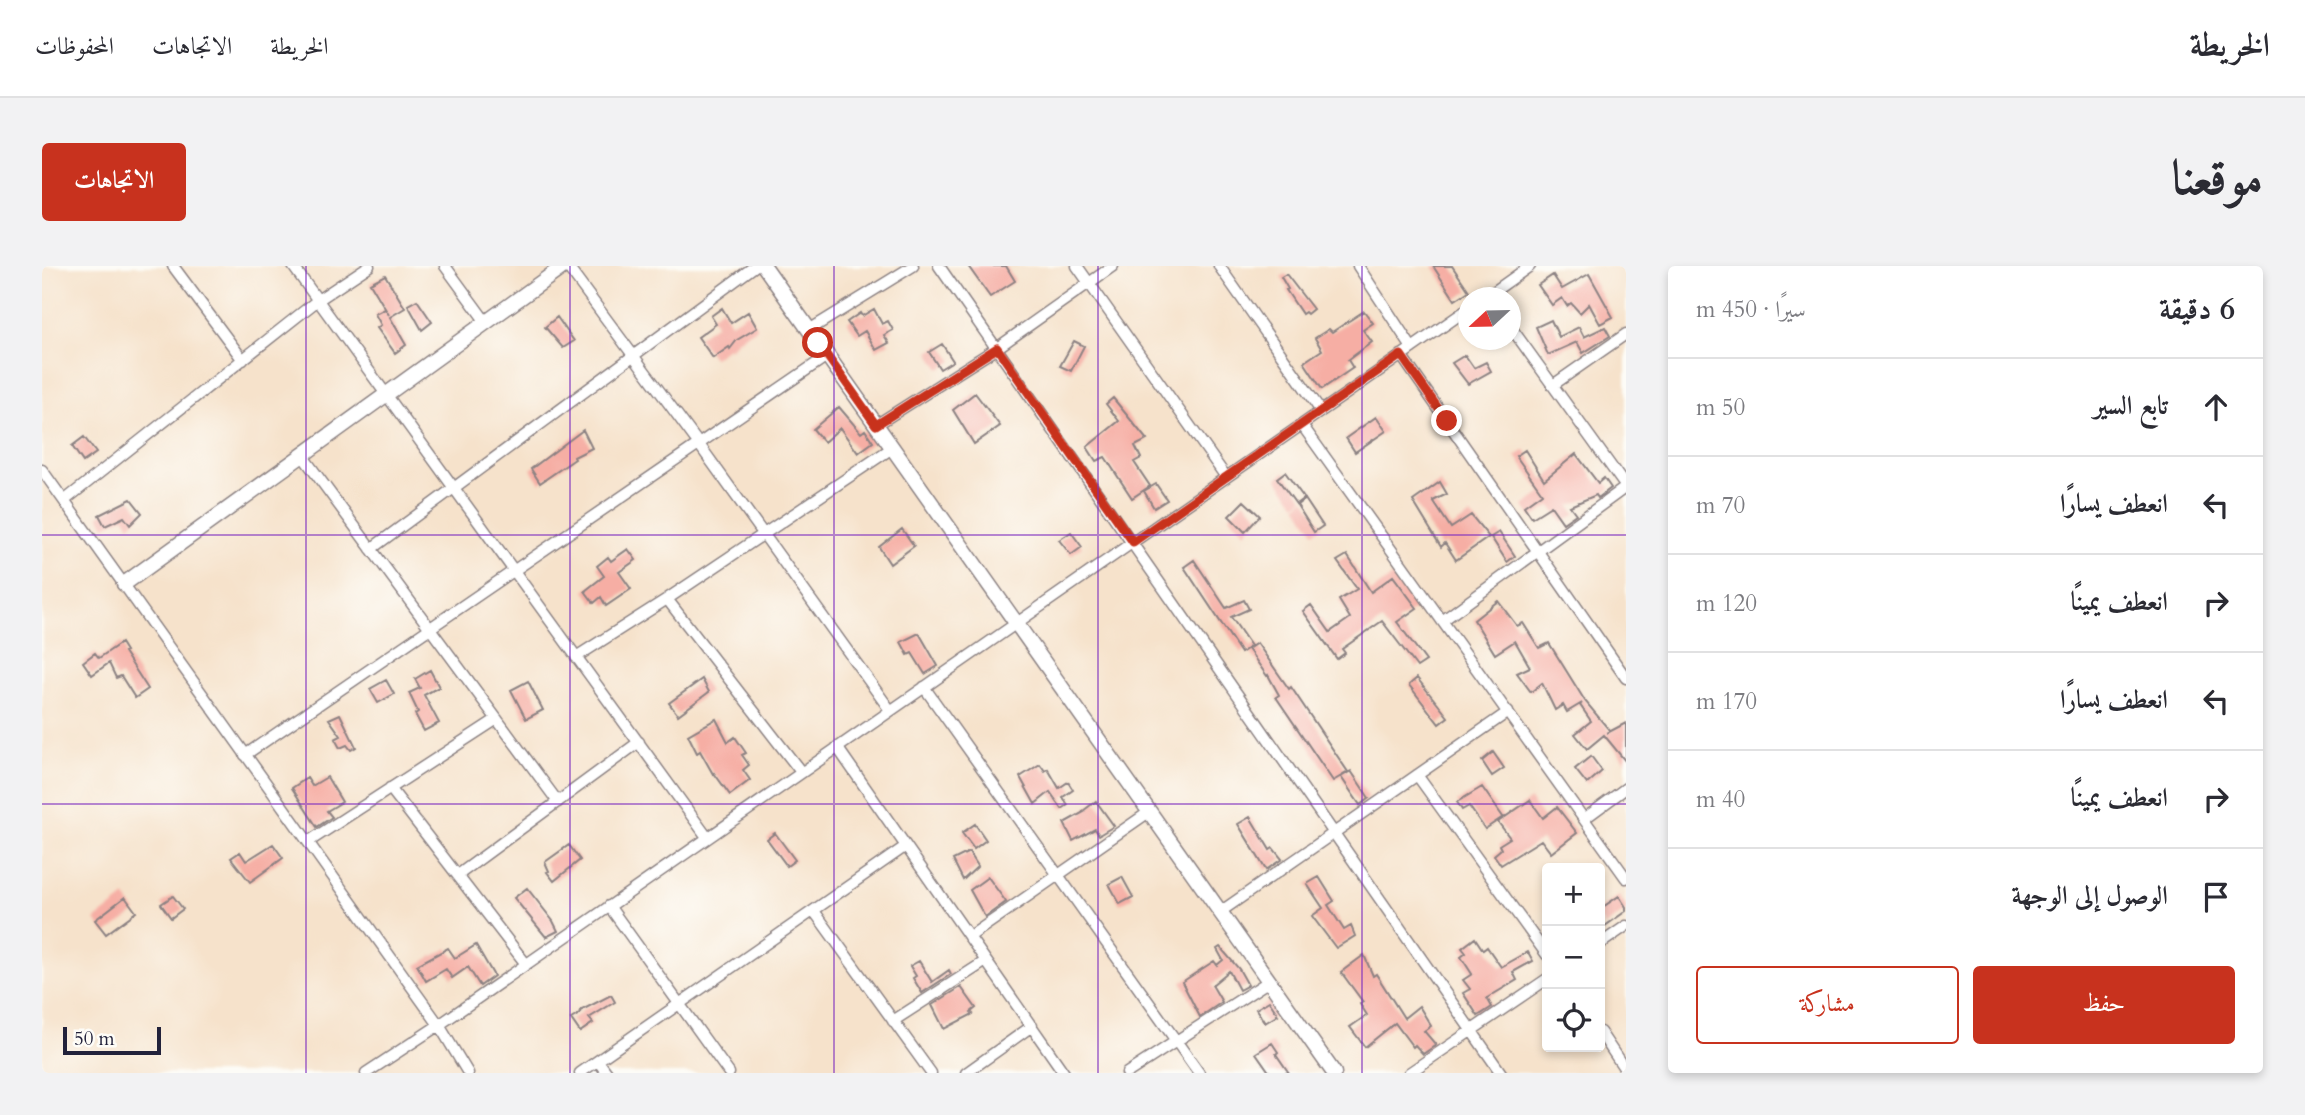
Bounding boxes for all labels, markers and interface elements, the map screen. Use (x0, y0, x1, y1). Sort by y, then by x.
text: الخريطة (2190, 23, 2270, 68)
text: المحفوظات (35, 30, 114, 63)
text: الاتجاهات (152, 30, 232, 63)
text: الخريطة (270, 30, 329, 63)
button: الاتجاهات (42, 143, 186, 221)
text: موقعنا (2171, 145, 2263, 212)
north arrow (1458, 287, 1521, 350)
text: 6 دقيقة (2159, 289, 2235, 330)
text: سيرًا · 450 m (1696, 294, 1806, 325)
route start (802, 327, 833, 358)
text: تابع السير (2093, 388, 2168, 423)
icon: ahead (2197, 388, 2235, 426)
text: 50 m (1696, 392, 1745, 423)
route end (1431, 405, 1462, 436)
text: انعطف يسارًا (2060, 486, 2168, 521)
icon: left (2197, 486, 2235, 524)
text: 70 m (1696, 490, 1745, 521)
text: انعطف يمينًا (2070, 584, 2168, 619)
icon: right (2197, 584, 2235, 622)
text: 120 m (1696, 588, 1757, 619)
text: انعطف يسارًا (2060, 682, 2168, 717)
icon: left (2197, 682, 2235, 720)
text: 170 m (1696, 686, 1757, 717)
text: انعطف يمينًا (2070, 780, 2168, 815)
icon: right (2197, 780, 2235, 818)
text: 40 m (1696, 784, 1745, 815)
map controls (1542, 863, 1605, 1052)
button: + (1542, 863, 1605, 926)
text: الوصول إلى الوجهة (2012, 878, 2168, 913)
icon: arrive (2197, 878, 2235, 916)
button: − (1542, 926, 1605, 989)
button: مشاركة (1696, 966, 1959, 1044)
button: حفظ (1973, 966, 2235, 1044)
button: locate (1542, 989, 1605, 1052)
scale bar (63, 1024, 161, 1056)
text: 50 m (74, 1026, 115, 1052)

